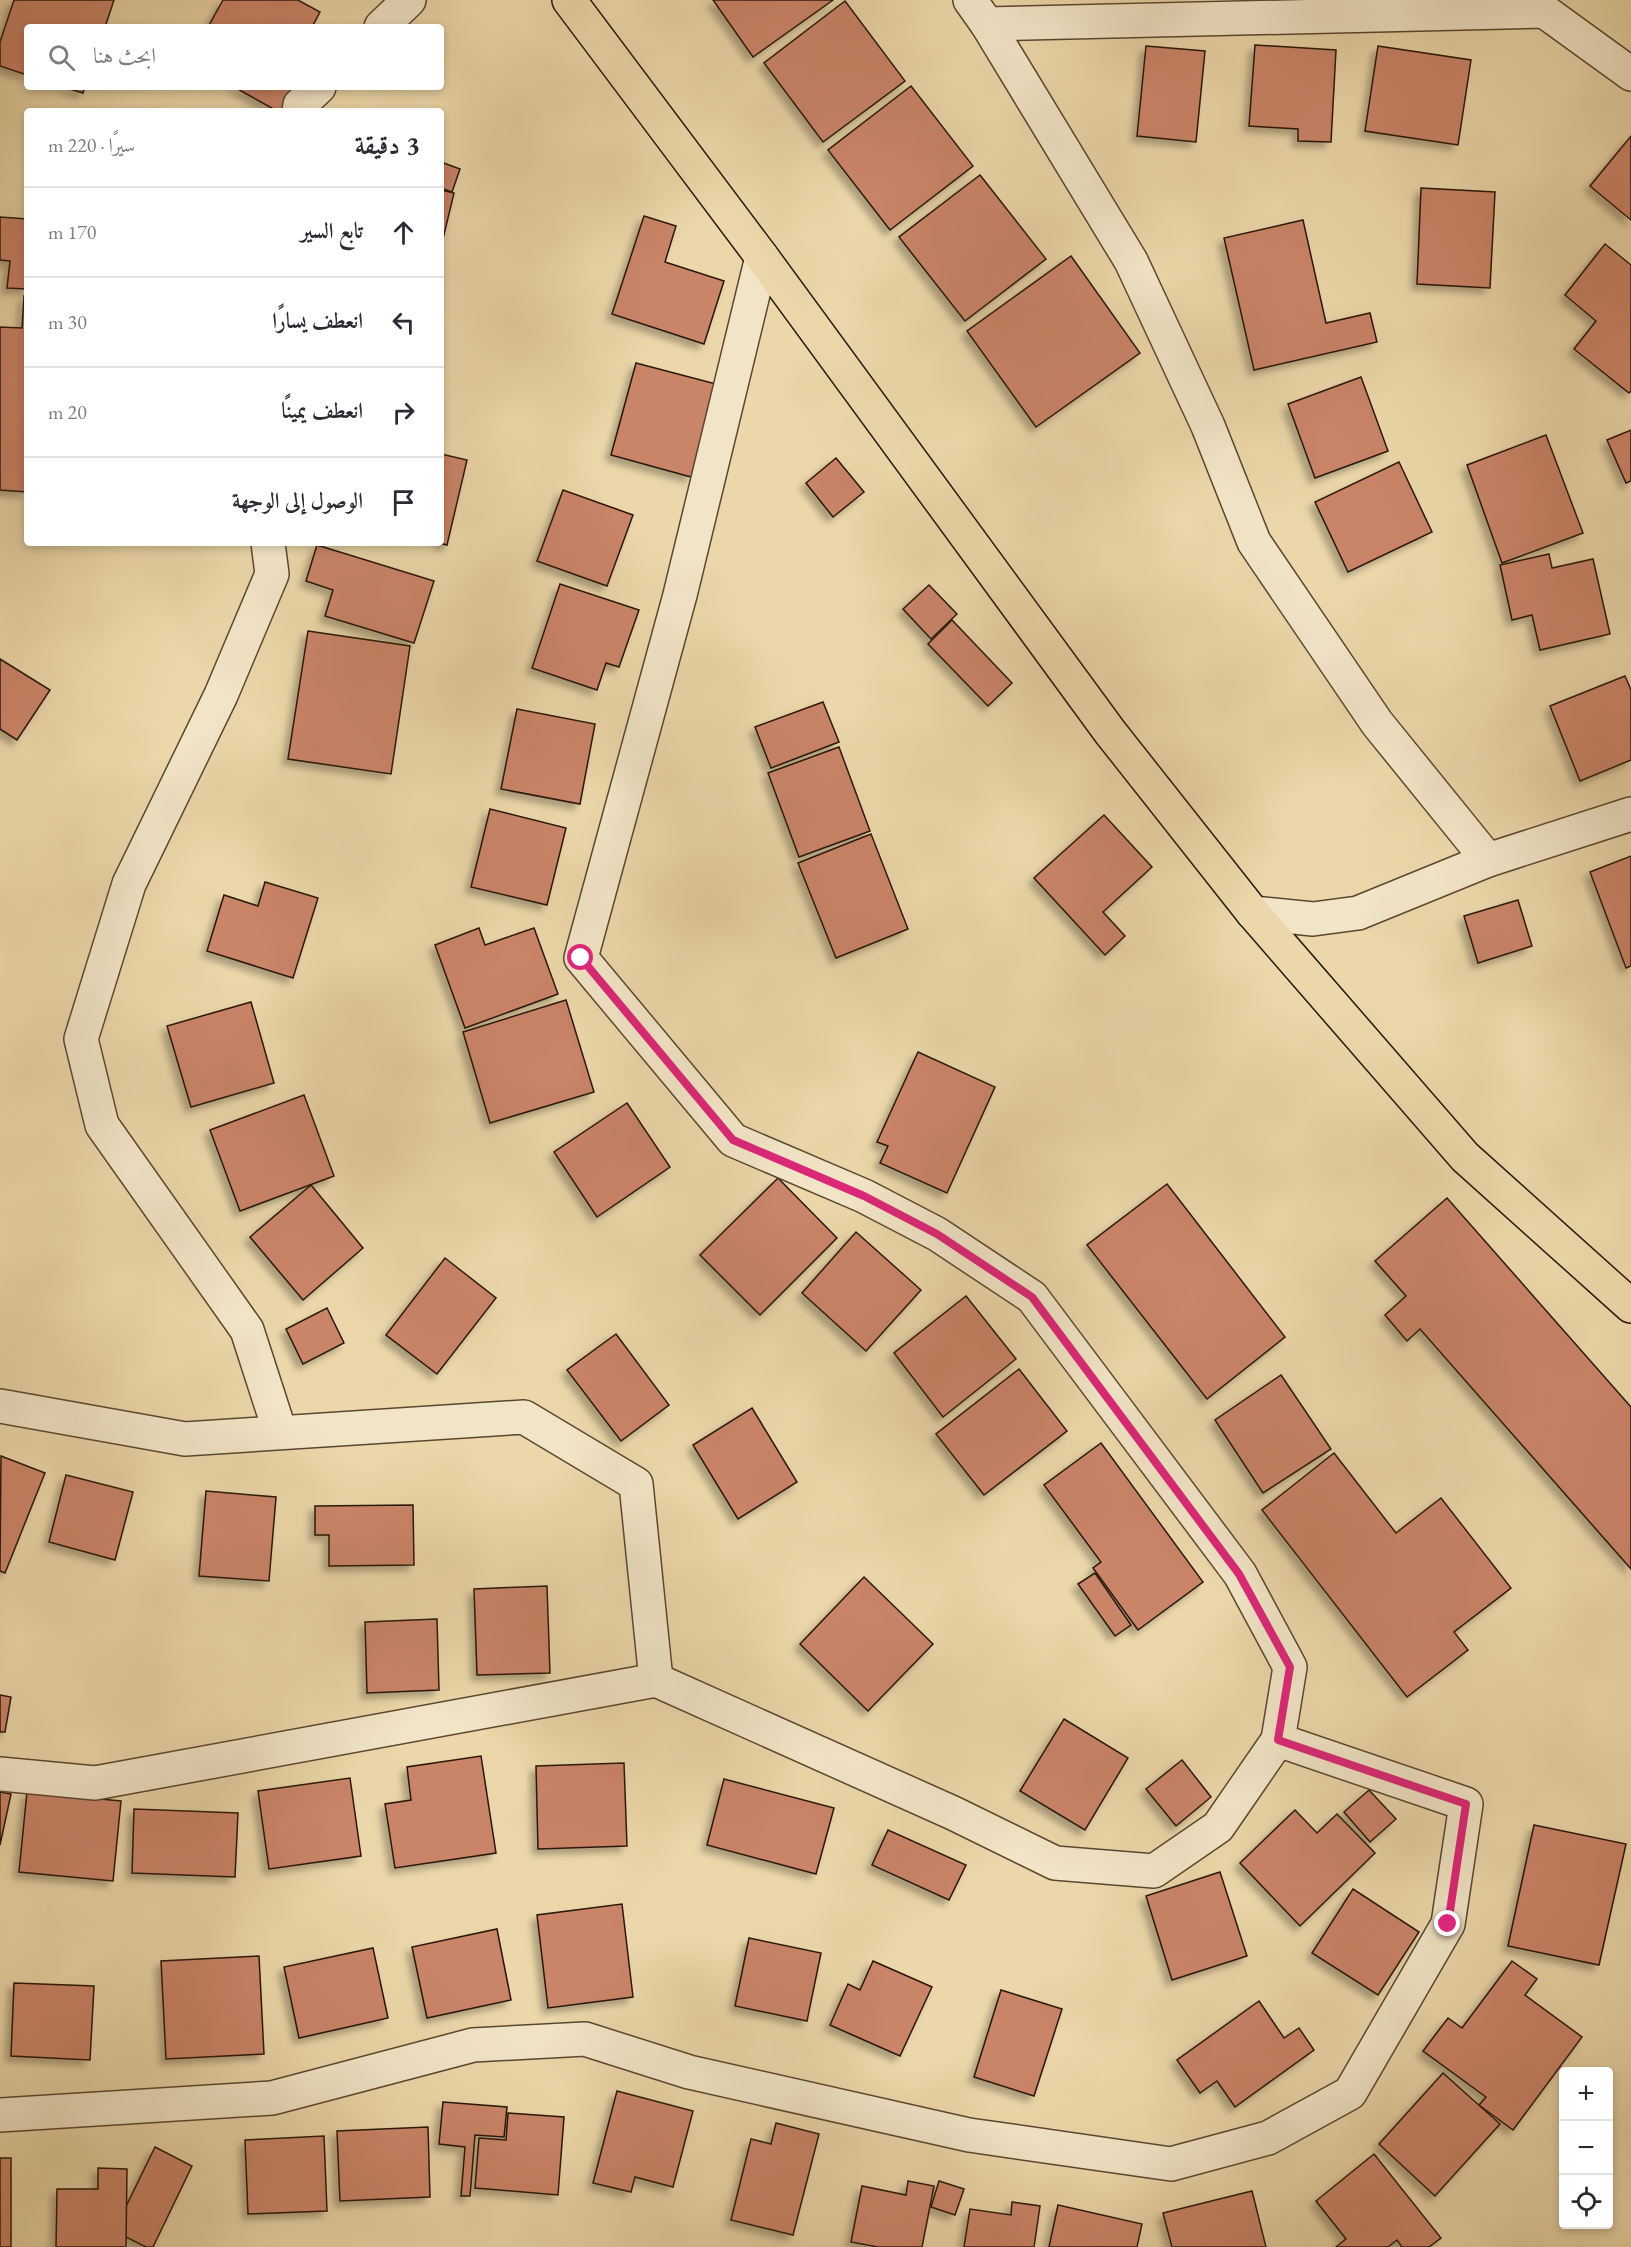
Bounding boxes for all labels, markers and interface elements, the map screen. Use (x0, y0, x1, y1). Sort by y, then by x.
search box (24, 24, 444, 90)
icon: search (45, 41, 78, 74)
text: ابحث هنا (93, 41, 156, 70)
text: 3 دقيقة (355, 128, 420, 162)
text: سيرًا · 220 m (48, 132, 135, 158)
text: تابع السير (300, 216, 363, 245)
icon: ahead (387, 216, 420, 249)
text: 170 m (48, 219, 96, 245)
text: انعطف يسارًا (272, 306, 363, 335)
icon: left (387, 306, 420, 339)
text: 30 m (48, 309, 87, 335)
text: انعطف يمينًا (281, 396, 363, 425)
icon: right (387, 396, 420, 429)
text: 20 m (48, 399, 87, 425)
text: الوصول إلى الوجهة (232, 486, 363, 515)
icon: arrive (387, 486, 420, 519)
route start (567, 944, 593, 970)
route end (1434, 1910, 1460, 1936)
map controls (1559, 2067, 1613, 2229)
button: + (1559, 2067, 1613, 2121)
button: − (1559, 2121, 1613, 2175)
button: locate (1559, 2175, 1613, 2229)

